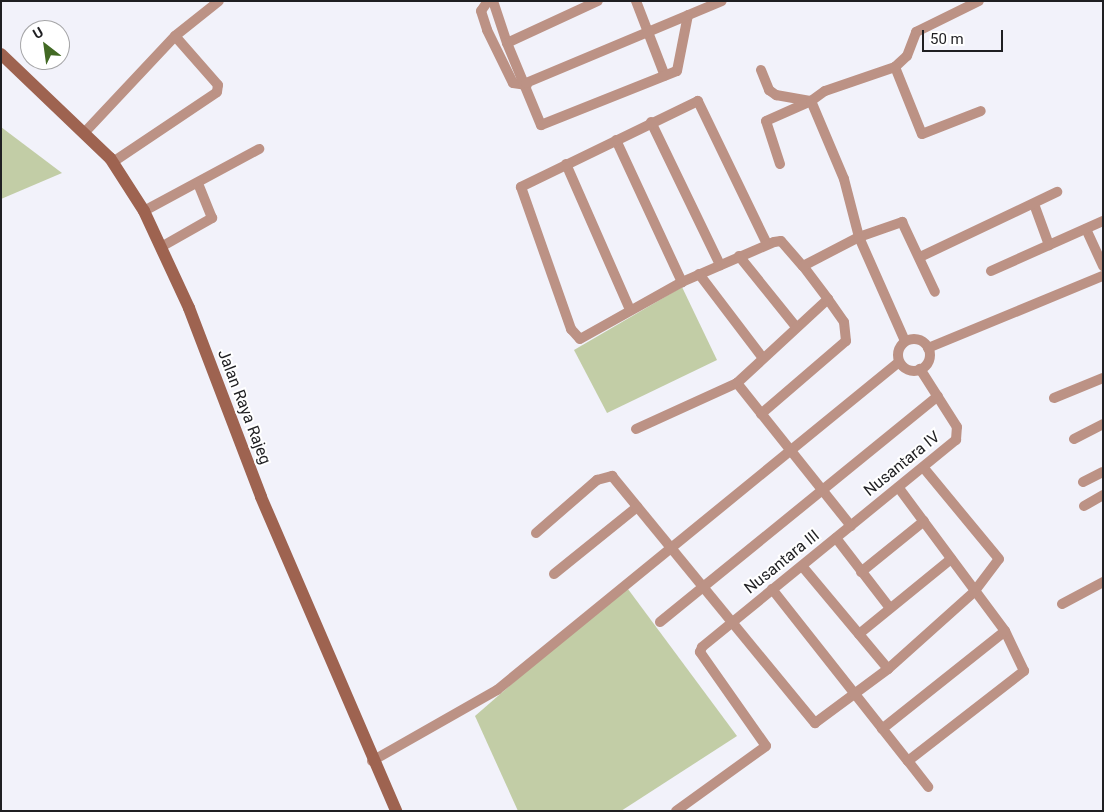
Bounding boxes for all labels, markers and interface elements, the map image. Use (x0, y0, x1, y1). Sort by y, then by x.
north arrow (20, 20, 70, 70)
scale bar (924, 20, 1005, 52)
text: U (30, 24, 46, 42)
text: 50 m (930, 30, 964, 48)
street label: Jalan Raya Rajeg (213, 347, 275, 467)
street label: Nusantara IV (860, 427, 944, 501)
street label: Nusantara III (741, 526, 823, 598)

